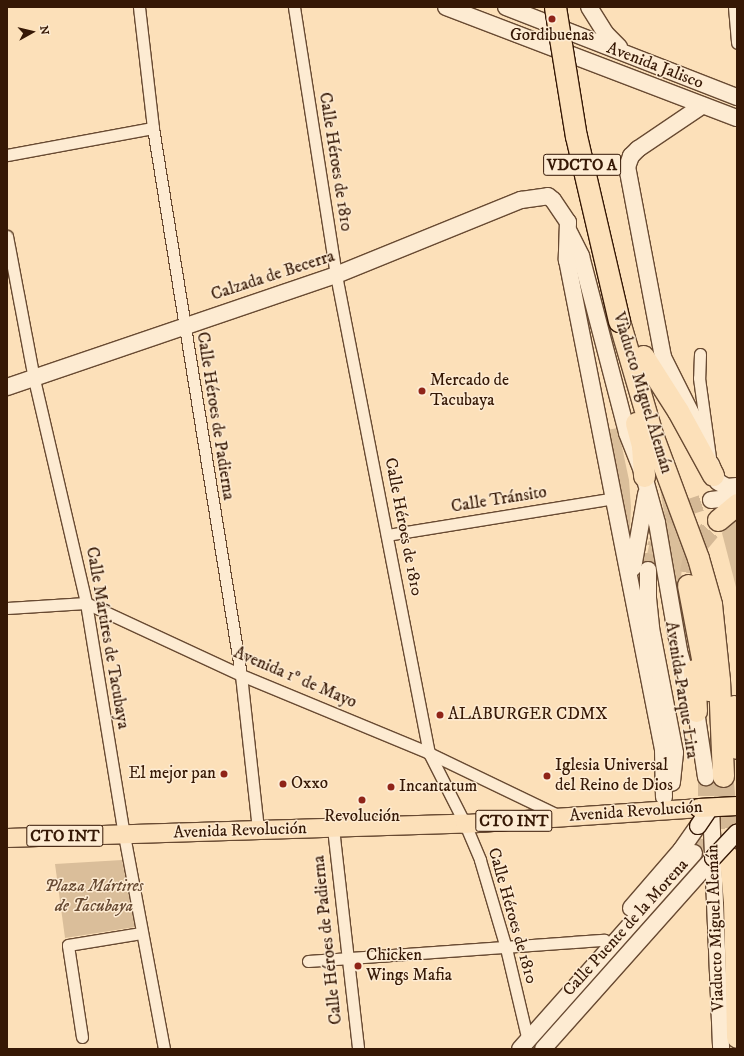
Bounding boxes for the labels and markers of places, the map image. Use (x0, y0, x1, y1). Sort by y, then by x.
marker: Gordibuenas (547, 14, 557, 24)
place label: Gordibuenas (510, 26, 594, 46)
place label: Mercado de Tacubaya (430, 371, 509, 411)
marker: Mercado de Tacubaya (417, 386, 427, 396)
place label: ALABURGER CDMX (448, 705, 608, 725)
marker: ALABURGER CDMX (435, 710, 445, 720)
place label: Iglesia Universal del Reino de Dios (555, 756, 673, 796)
place label: El mejor pan (129, 764, 216, 784)
marker: El mejor pan (219, 769, 229, 779)
marker: Iglesia Universal del Reino de Dios (542, 771, 552, 781)
place label: Oxxo (291, 774, 328, 794)
place label: Incantatum (399, 777, 477, 797)
marker: Oxxo (278, 779, 288, 789)
marker: Incantatum (386, 782, 396, 792)
marker: Revolución (357, 795, 367, 805)
place label: Revolución (324, 807, 400, 827)
place label: Chicken Wings Mafia (366, 946, 452, 986)
marker: Chicken Wings Mafia (353, 961, 363, 971)

